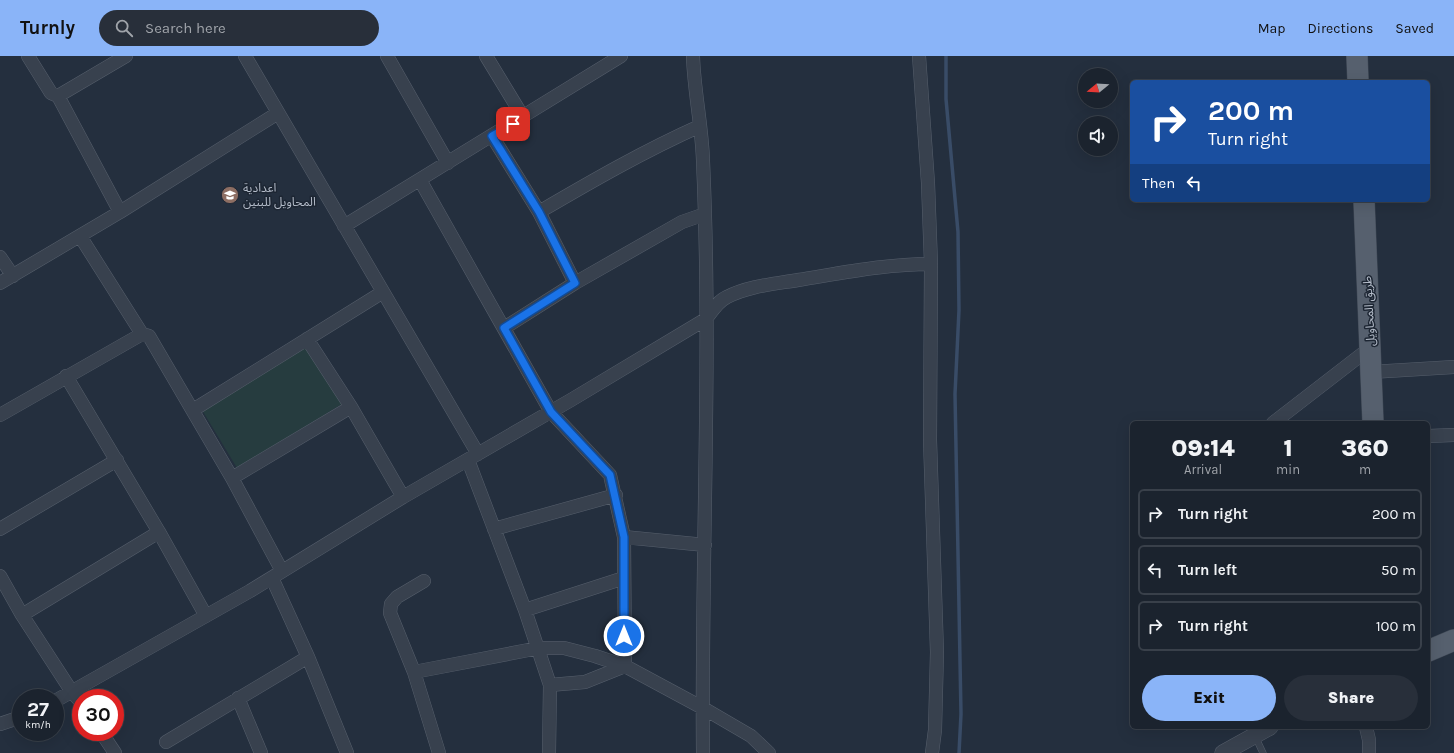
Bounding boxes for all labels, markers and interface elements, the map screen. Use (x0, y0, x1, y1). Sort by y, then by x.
search box (99, 10, 379, 46)
text: Turnly (20, 17, 75, 39)
icon: search (113, 17, 135, 39)
text: Search here (145, 19, 226, 37)
text: Map (1258, 20, 1286, 37)
text: Directions (1308, 20, 1373, 37)
text: Saved (1395, 20, 1434, 37)
north arrow (1078, 68, 1118, 108)
map controls (1078, 68, 1118, 156)
text: 200 m (1208, 94, 1294, 127)
icon: right (1142, 96, 1194, 148)
pin (496, 107, 530, 141)
icon: arrive (502, 113, 524, 135)
button: sound (1078, 116, 1118, 156)
text: Turn right (1208, 128, 1288, 150)
icon: left (1183, 172, 1205, 194)
text: Then (1142, 174, 1175, 192)
place label: اعدادية المحاويل للبنين (243, 181, 316, 209)
school or university icon: اعدادية المحاويل للبنين (220, 185, 240, 205)
street label: طريق المحاويل (1360, 275, 1379, 347)
text: 09:14 (1171, 434, 1235, 462)
text: 1 (1283, 434, 1293, 462)
text: 360 (1341, 434, 1389, 462)
text: Arrival (1184, 462, 1222, 477)
text: min (1276, 462, 1300, 477)
text: m (1359, 462, 1371, 477)
icon: right (1144, 503, 1166, 525)
text: Turn right (1178, 505, 1248, 523)
text: 200 m (1372, 505, 1416, 523)
icon: left (1144, 559, 1166, 581)
text: Turn left (1178, 561, 1237, 579)
text: 50 m (1381, 561, 1416, 579)
position arrow (603, 615, 645, 657)
icon: right (1144, 615, 1166, 637)
text: Turn right (1178, 617, 1248, 635)
text: 100 m (1376, 617, 1416, 635)
button: Exit (1142, 675, 1276, 721)
button: Share (1284, 675, 1418, 721)
speed limit sign: 30 (72, 689, 124, 741)
text: 27 (27, 698, 49, 721)
text: km/h (25, 719, 51, 731)

